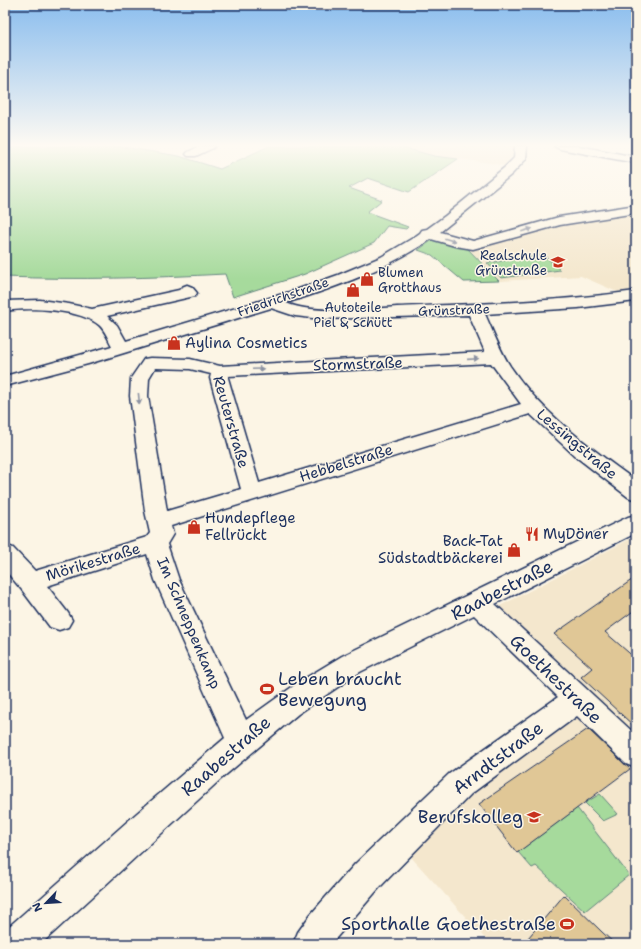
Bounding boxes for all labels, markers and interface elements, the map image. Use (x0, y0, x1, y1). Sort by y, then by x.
one-way arrow (522, 227, 534, 233)
one-way arrow (444, 237, 456, 243)
place label: Realschule Grünstraße (475, 247, 547, 279)
school or university icon: Realschule Grünstraße (550, 254, 566, 270)
place label: Blumen Grotthaus (378, 264, 442, 296)
shop icon: Blumen Grotthaus (359, 271, 375, 287)
street label: Friedrichstraße (235, 273, 331, 321)
shop icon: Autoteile Piel & Schütt (345, 282, 361, 298)
place label: Autoteile Piel & Schütt (314, 299, 393, 331)
street label: Grünstraße (418, 300, 490, 320)
place label: Aylina Cosmetics (185, 333, 308, 353)
shop icon: Aylina Cosmetics (166, 335, 182, 351)
street label: Stormstraße (313, 352, 403, 376)
one-way arrow (467, 355, 479, 362)
one-way arrow (252, 365, 264, 372)
street label: Reuterstraße (208, 374, 254, 470)
one-way arrow (136, 393, 142, 405)
street label: Lessingstraße (532, 404, 622, 484)
street label: Hebbelstraße (297, 439, 395, 487)
place label: Hundepflege Fellrückt (205, 508, 296, 545)
shop icon: Hundepflege Fellrückt (186, 519, 202, 535)
place label: MyDöner (543, 524, 609, 544)
restaurant icon: MyDöner (524, 526, 540, 542)
place label: Back-Tat Südstadtbäckerei (378, 531, 503, 568)
street label: Mörikestraße (43, 538, 143, 586)
shop icon: Back-Tat Südstadtbäckerei (506, 542, 522, 558)
street label: Im Schneppenkamp (152, 554, 226, 692)
street label: Raabestraße (447, 554, 557, 626)
street label: Goethestraße (505, 629, 607, 729)
place label: Leben braucht Bewegung (278, 667, 402, 712)
sports icon: Leben braucht Bewegung (259, 681, 275, 697)
street label: Raabestraße (176, 710, 276, 802)
street label: Arndtstraße (448, 716, 548, 800)
place label: Berufskolleg (418, 805, 523, 829)
school or university icon: Berufskolleg (526, 809, 542, 825)
north arrow (26, 883, 66, 923)
text: N (29, 900, 46, 914)
place label: Sporthalle Goethestraße (341, 912, 556, 936)
sports icon: Sporthalle Goethestraße (559, 916, 575, 932)

